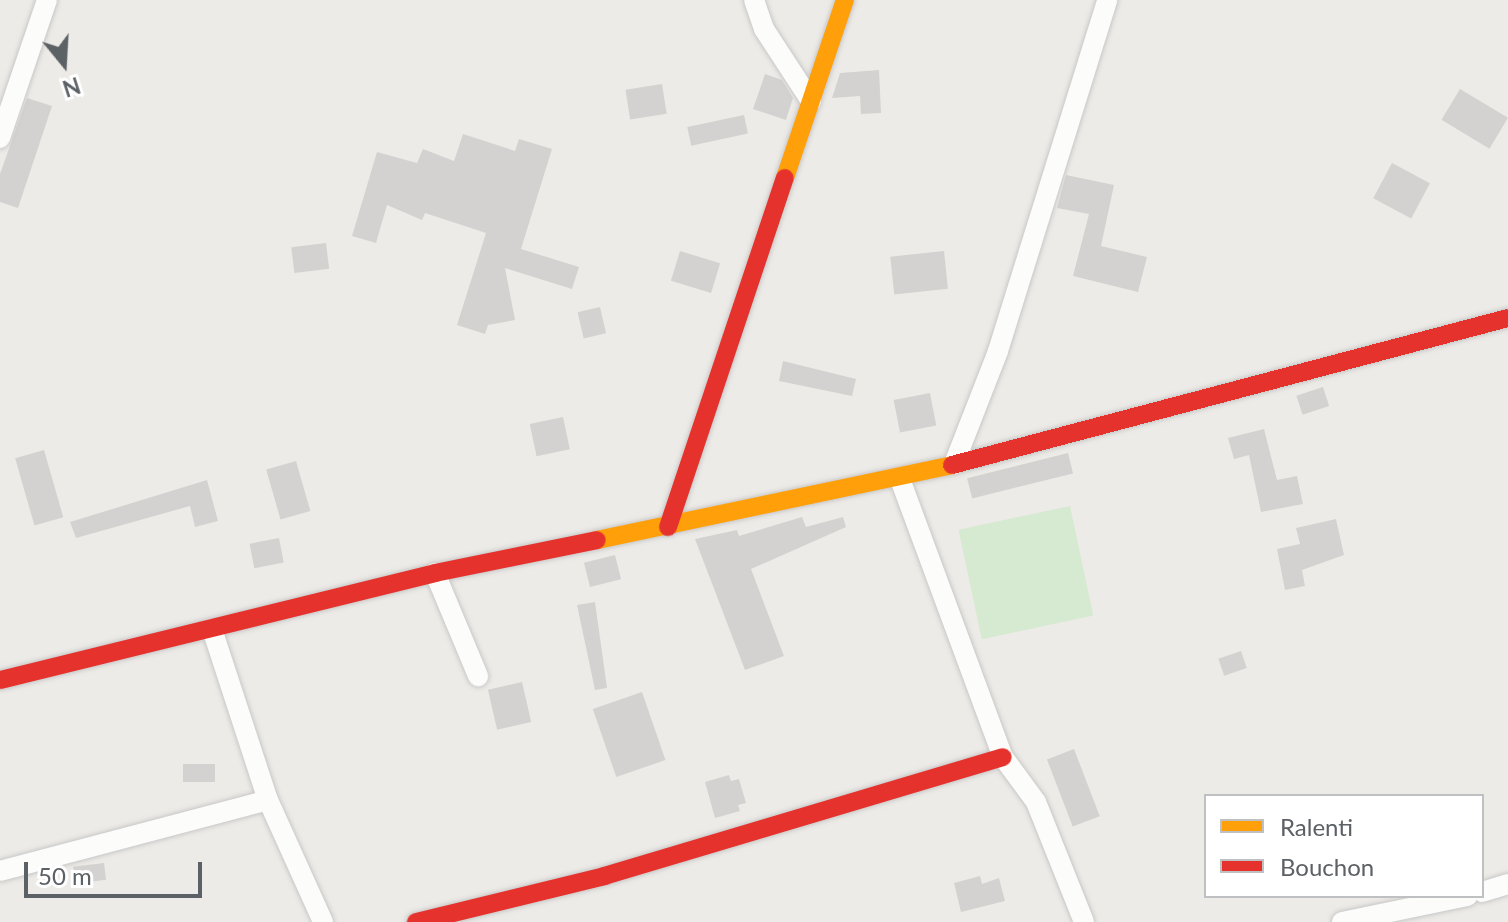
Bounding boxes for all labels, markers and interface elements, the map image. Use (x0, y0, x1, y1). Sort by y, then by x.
north arrow (24, 24, 104, 104)
text: N (59, 72, 84, 103)
legend (1204, 794, 1484, 898)
text: Ralenti (1280, 812, 1353, 841)
scale bar (28, 846, 206, 896)
text: Bouchon (1280, 852, 1374, 881)
text: 50 m (38, 861, 92, 890)

